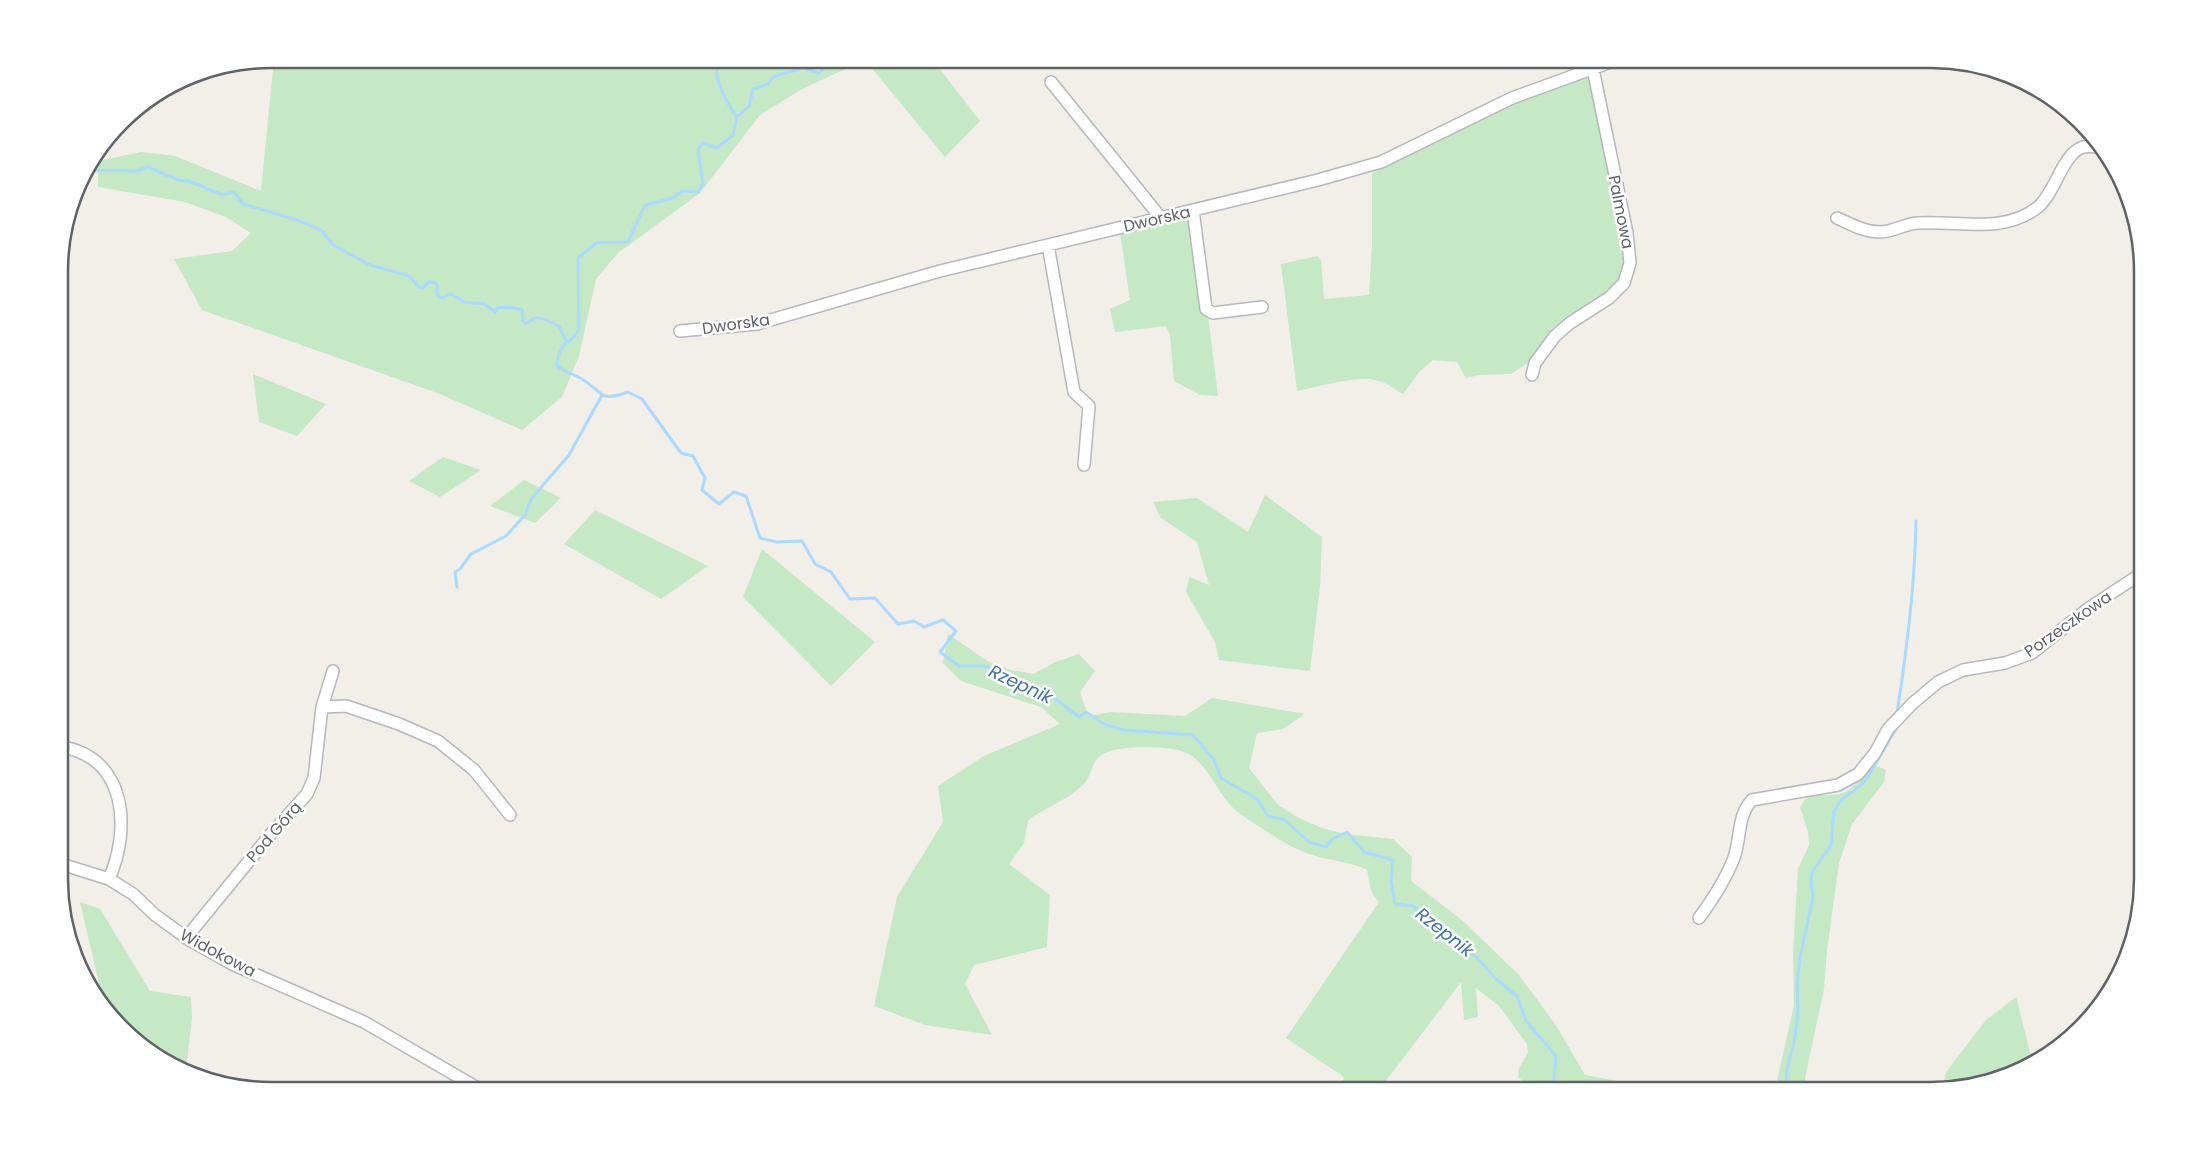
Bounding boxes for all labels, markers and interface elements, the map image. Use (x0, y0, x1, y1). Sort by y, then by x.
street label: Palmowa (1603, 173, 1639, 251)
street label: Dworska (1121, 200, 1193, 238)
street label: Dworska (701, 308, 771, 340)
street label: Porzeczkowa (2020, 585, 2116, 663)
water label: Rzepnik (985, 658, 1058, 710)
street label: Pod Górą (241, 797, 307, 867)
water label: Rzepnik (1411, 901, 1480, 963)
street label: Widokowa (176, 923, 260, 983)

